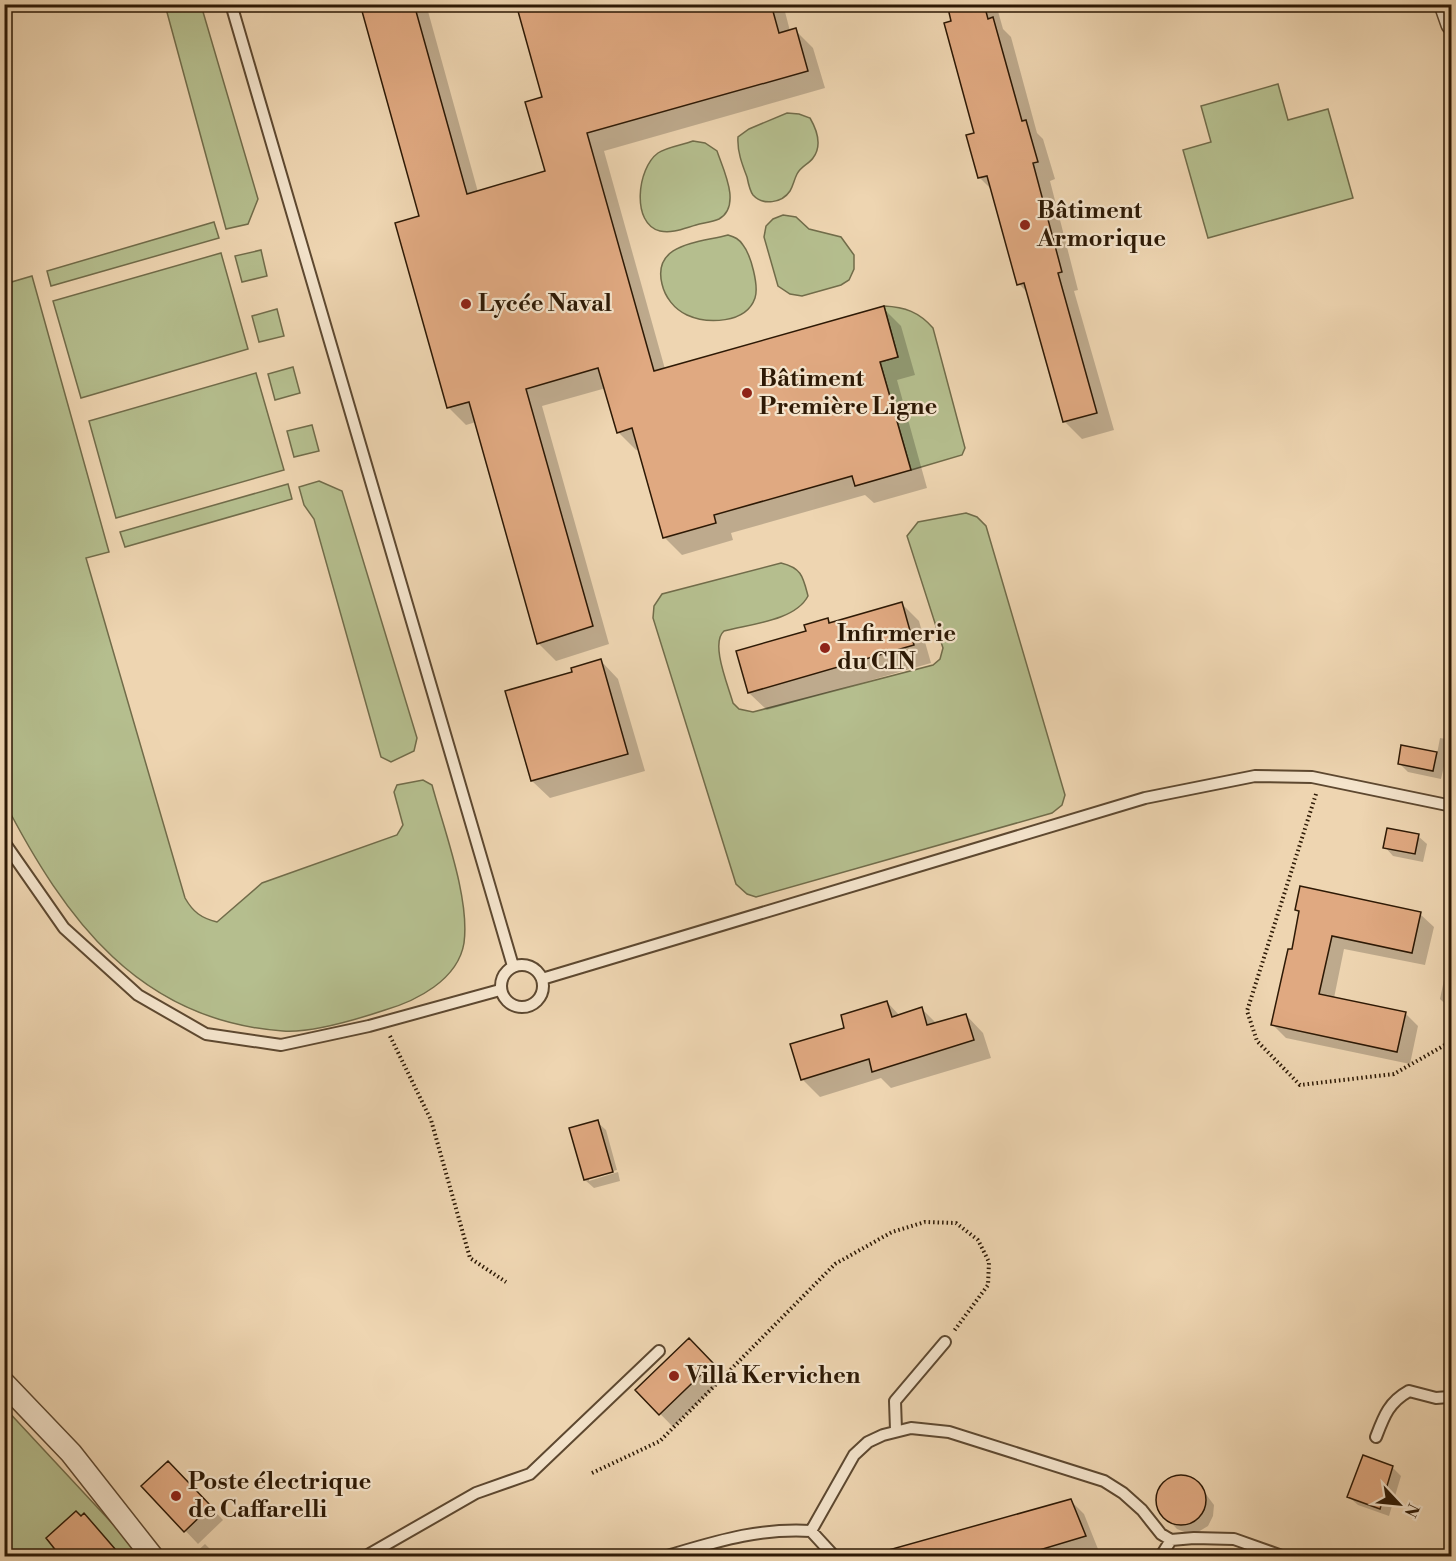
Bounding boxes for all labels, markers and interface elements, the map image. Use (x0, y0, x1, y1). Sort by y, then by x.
place label: Bâtiment Armorique (1036, 196, 1166, 254)
marker: Bâtiment Armorique (1018, 218, 1032, 232)
place label: Lycée Naval (478, 289, 612, 319)
marker: Lycée Naval (459, 297, 473, 311)
place label: Bâtiment Première Ligne (759, 364, 937, 422)
marker: Bâtiment Première Ligne (740, 386, 754, 400)
place label: Infirmerie du CIN (837, 619, 956, 677)
marker: Infirmerie du CIN (818, 641, 832, 655)
place label: Villa Kervichen (685, 1361, 861, 1391)
marker: Villa Kervichen (667, 1369, 681, 1383)
place label: Poste électrique de Caffarelli (188, 1467, 372, 1525)
north arrow (1369, 1474, 1429, 1534)
marker: Poste électrique de Caffarelli (169, 1489, 183, 1503)
text: N (1400, 1500, 1423, 1521)

